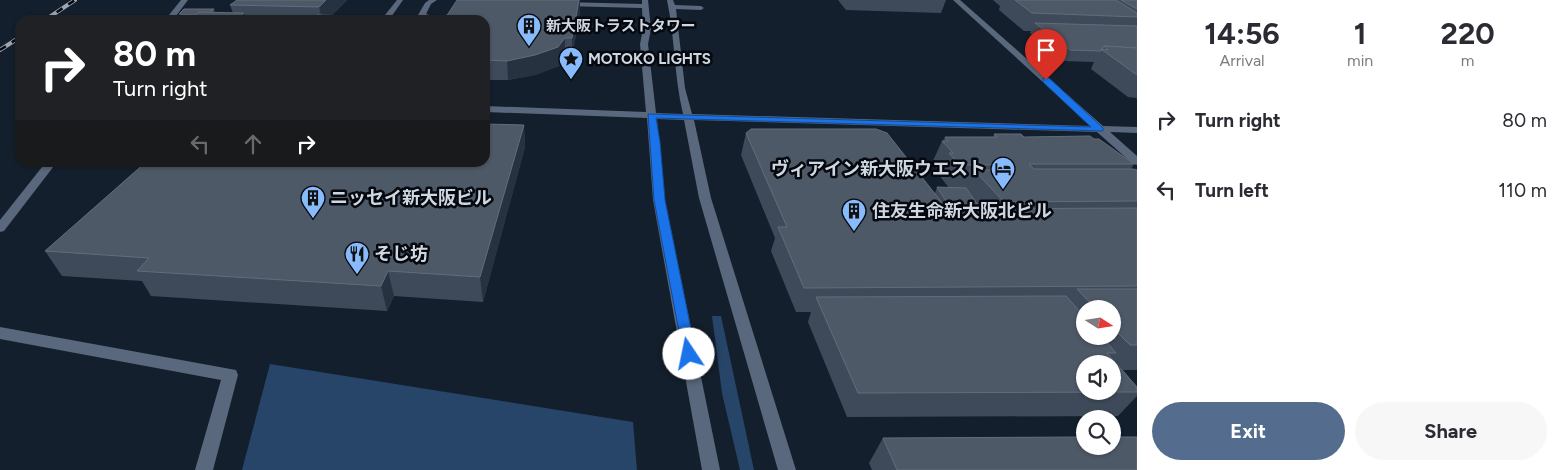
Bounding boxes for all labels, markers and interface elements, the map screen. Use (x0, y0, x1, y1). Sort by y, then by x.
building icon: 新大阪トラストタワー (516, 13, 542, 47)
text: 14:56 (1204, 15, 1280, 52)
text: 1 (1354, 15, 1366, 52)
text: 220 (1441, 15, 1495, 52)
place label: 新大阪トラストタワー (546, 17, 696, 35)
pin (1025, 29, 1067, 80)
text: 80 m (113, 33, 196, 75)
icon: right (30, 35, 95, 100)
icon: arrive (1032, 36, 1060, 64)
place icon: MOTOKO LIGHTS (558, 46, 584, 80)
place label: MOTOKO LIGHTS (588, 50, 711, 68)
text: Arrival (1219, 51, 1265, 70)
text: min (1347, 51, 1373, 70)
text: m (1461, 51, 1474, 70)
text: Turn right (113, 75, 208, 102)
icon: right (1152, 106, 1180, 134)
text: Turn right (1195, 109, 1281, 132)
text: 80 m (1502, 109, 1547, 132)
icon: left (186, 130, 214, 158)
icon: ahead (239, 130, 267, 158)
icon: right (292, 130, 320, 158)
hotel icon: ヴィアイン新大阪ウエスト (990, 156, 1016, 190)
place label: ヴィアイン新大阪ウエスト (771, 158, 986, 180)
icon: left (1152, 176, 1180, 204)
text: Turn left (1195, 179, 1269, 202)
text: 110 m (1498, 179, 1547, 202)
building icon: ニッセイ新大阪ビル (300, 185, 326, 219)
place label: ニッセイ新大阪ビル (330, 187, 492, 209)
building icon: 住友生命新大阪北ビル (841, 198, 867, 232)
place label: 住友生命新大阪北ビル (872, 200, 1052, 222)
restaurant icon: そじ坊 (344, 241, 370, 275)
place label: そじ坊 (374, 243, 428, 265)
north arrow (1076, 300, 1121, 345)
map controls (1076, 300, 1121, 455)
position arrow (662, 327, 714, 379)
button: sound (1076, 355, 1121, 400)
button: Exit (1152, 402, 1345, 460)
button: Share (1355, 402, 1547, 460)
button: search (1076, 410, 1121, 455)

